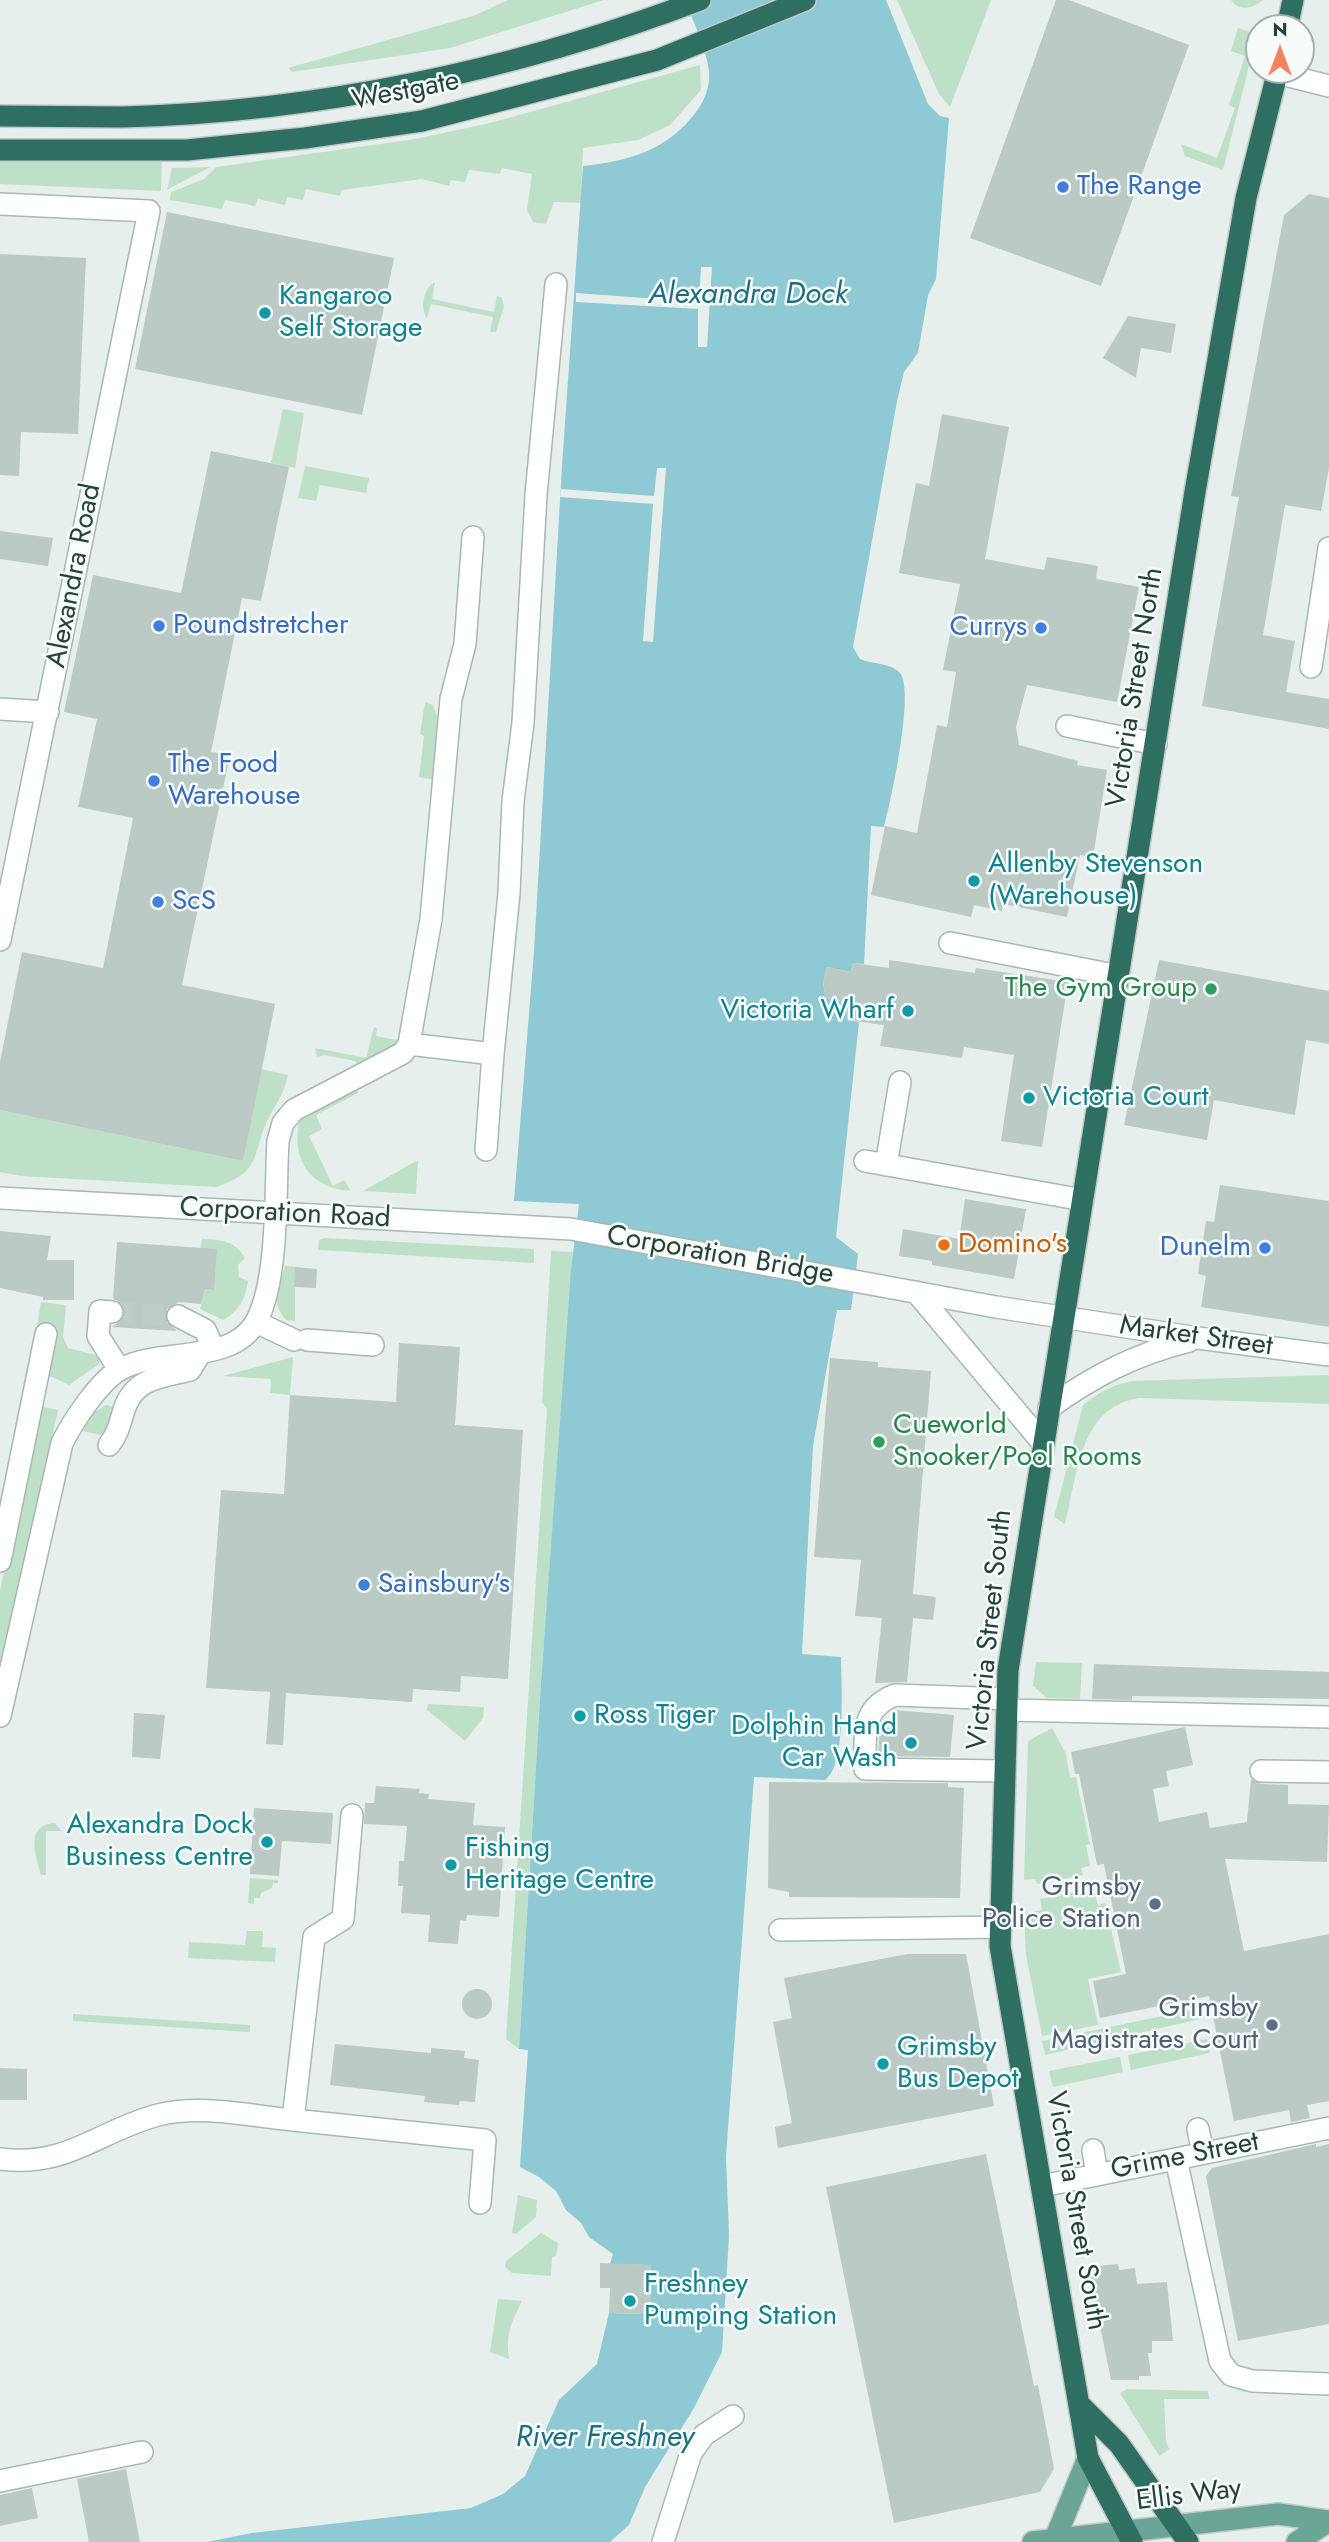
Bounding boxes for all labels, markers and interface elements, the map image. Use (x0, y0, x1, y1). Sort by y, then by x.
north arrow (1245, 14, 1315, 84)
text: N (1272, 16, 1288, 43)
street label: Westgate (350, 65, 462, 119)
place label: The Range (1077, 170, 1202, 204)
marker: The Range (1055, 179, 1071, 195)
water label: Alexandra Dock (648, 278, 848, 314)
place label: Kangaroo Self Storage (279, 280, 422, 346)
marker: Kangaroo Self Storage (257, 305, 273, 321)
street label: Alexandra Road (41, 481, 109, 671)
street label: Victoria Street North (1100, 565, 1172, 811)
place label: Poundstretcher (173, 609, 349, 643)
place label: Currys (949, 611, 1027, 645)
marker: Poundstretcher (151, 618, 167, 634)
marker: Currys (1033, 620, 1049, 636)
place label: The Food Warehouse (168, 748, 300, 814)
marker: The Food Warehouse (146, 773, 162, 789)
place label: Allenby Stevenson (Warehouse) (988, 848, 1203, 914)
marker: Allenby Stevenson (Warehouse) (966, 873, 982, 889)
place label: ScS (172, 885, 216, 919)
marker: ScS (150, 894, 166, 910)
place label: The Gym Group (1005, 972, 1197, 1006)
marker: The Gym Group (1203, 981, 1219, 997)
place label: Victoria Wharf (721, 994, 894, 1028)
marker: Victoria Wharf (900, 1003, 916, 1019)
place label: Victoria Court (1043, 1081, 1208, 1115)
marker: Victoria Court (1021, 1090, 1037, 1106)
street label: Corporation Road (179, 1192, 391, 1236)
street label: Corporation Bridge (604, 1220, 836, 1292)
place label: Domino's (958, 1228, 1067, 1262)
place label: Dunelm (1160, 1231, 1251, 1265)
marker: Domino's (936, 1237, 952, 1253)
marker: Dunelm (1257, 1240, 1273, 1256)
street label: Market Street (1117, 1310, 1275, 1364)
place label: Cueworld Snooker/Pool Rooms (893, 1409, 1142, 1475)
marker: Cueworld Snooker/Pool Rooms (871, 1434, 887, 1450)
street label: Victoria Street South (962, 1508, 1020, 1752)
place label: Sainsbury's (378, 1568, 510, 1602)
marker: Sainsbury's (356, 1577, 372, 1593)
place label: Ross Tiger (594, 1699, 716, 1733)
marker: Ross Tiger (572, 1708, 588, 1724)
place label: Dolphin Hand Car Wash (731, 1710, 897, 1776)
marker: Dolphin Hand Car Wash (903, 1735, 919, 1751)
place label: Alexandra Dock Business Centre (65, 1809, 253, 1875)
place label: Fishing Heritage Centre (465, 1832, 654, 1898)
marker: Alexandra Dock Business Centre (259, 1834, 275, 1850)
marker: Fishing Heritage Centre (443, 1857, 459, 1873)
place label: Grimsby Police Station (982, 1871, 1141, 1937)
marker: Grimsby Police Station (1147, 1896, 1163, 1912)
place label: Grimsby Magistrates Court (1051, 1992, 1258, 2058)
marker: Grimsby Magistrates Court (1264, 2017, 1280, 2033)
place label: Grimsby Bus Depot (897, 2031, 1018, 2097)
marker: Grimsby Bus Depot (875, 2056, 891, 2072)
street label: Victoria Street South (1037, 2089, 1113, 2333)
street label: Grime Street (1108, 2126, 1262, 2188)
place label: Freshney Pumping Station (644, 2268, 837, 2334)
marker: Freshney Pumping Station (622, 2293, 638, 2309)
water label: River Freshney (516, 2421, 694, 2457)
street label: Ellis Way (1134, 2473, 1244, 2519)

